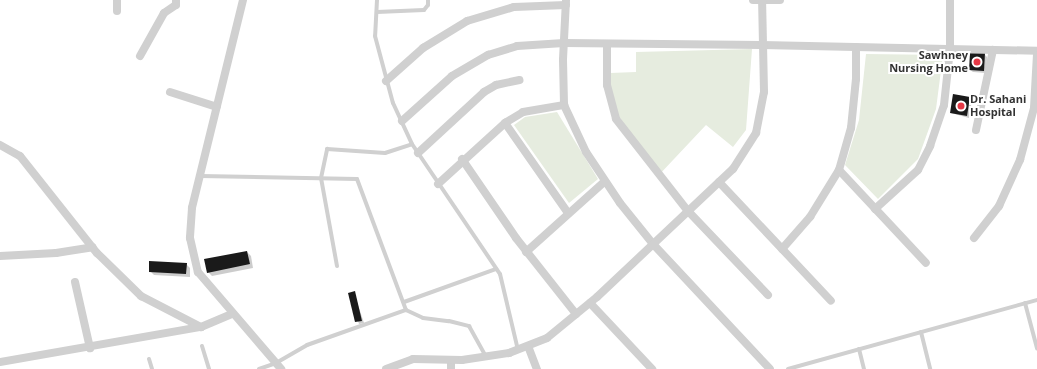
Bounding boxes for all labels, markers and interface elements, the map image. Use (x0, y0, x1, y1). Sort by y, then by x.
place label: Sawhney Nursing Home (889, 49, 968, 75)
marker: Sawhney Nursing Home (971, 56, 983, 68)
place label: Dr. Sahani Hospital (970, 93, 1026, 119)
marker: Dr. Sahani Hospital (955, 100, 967, 112)

